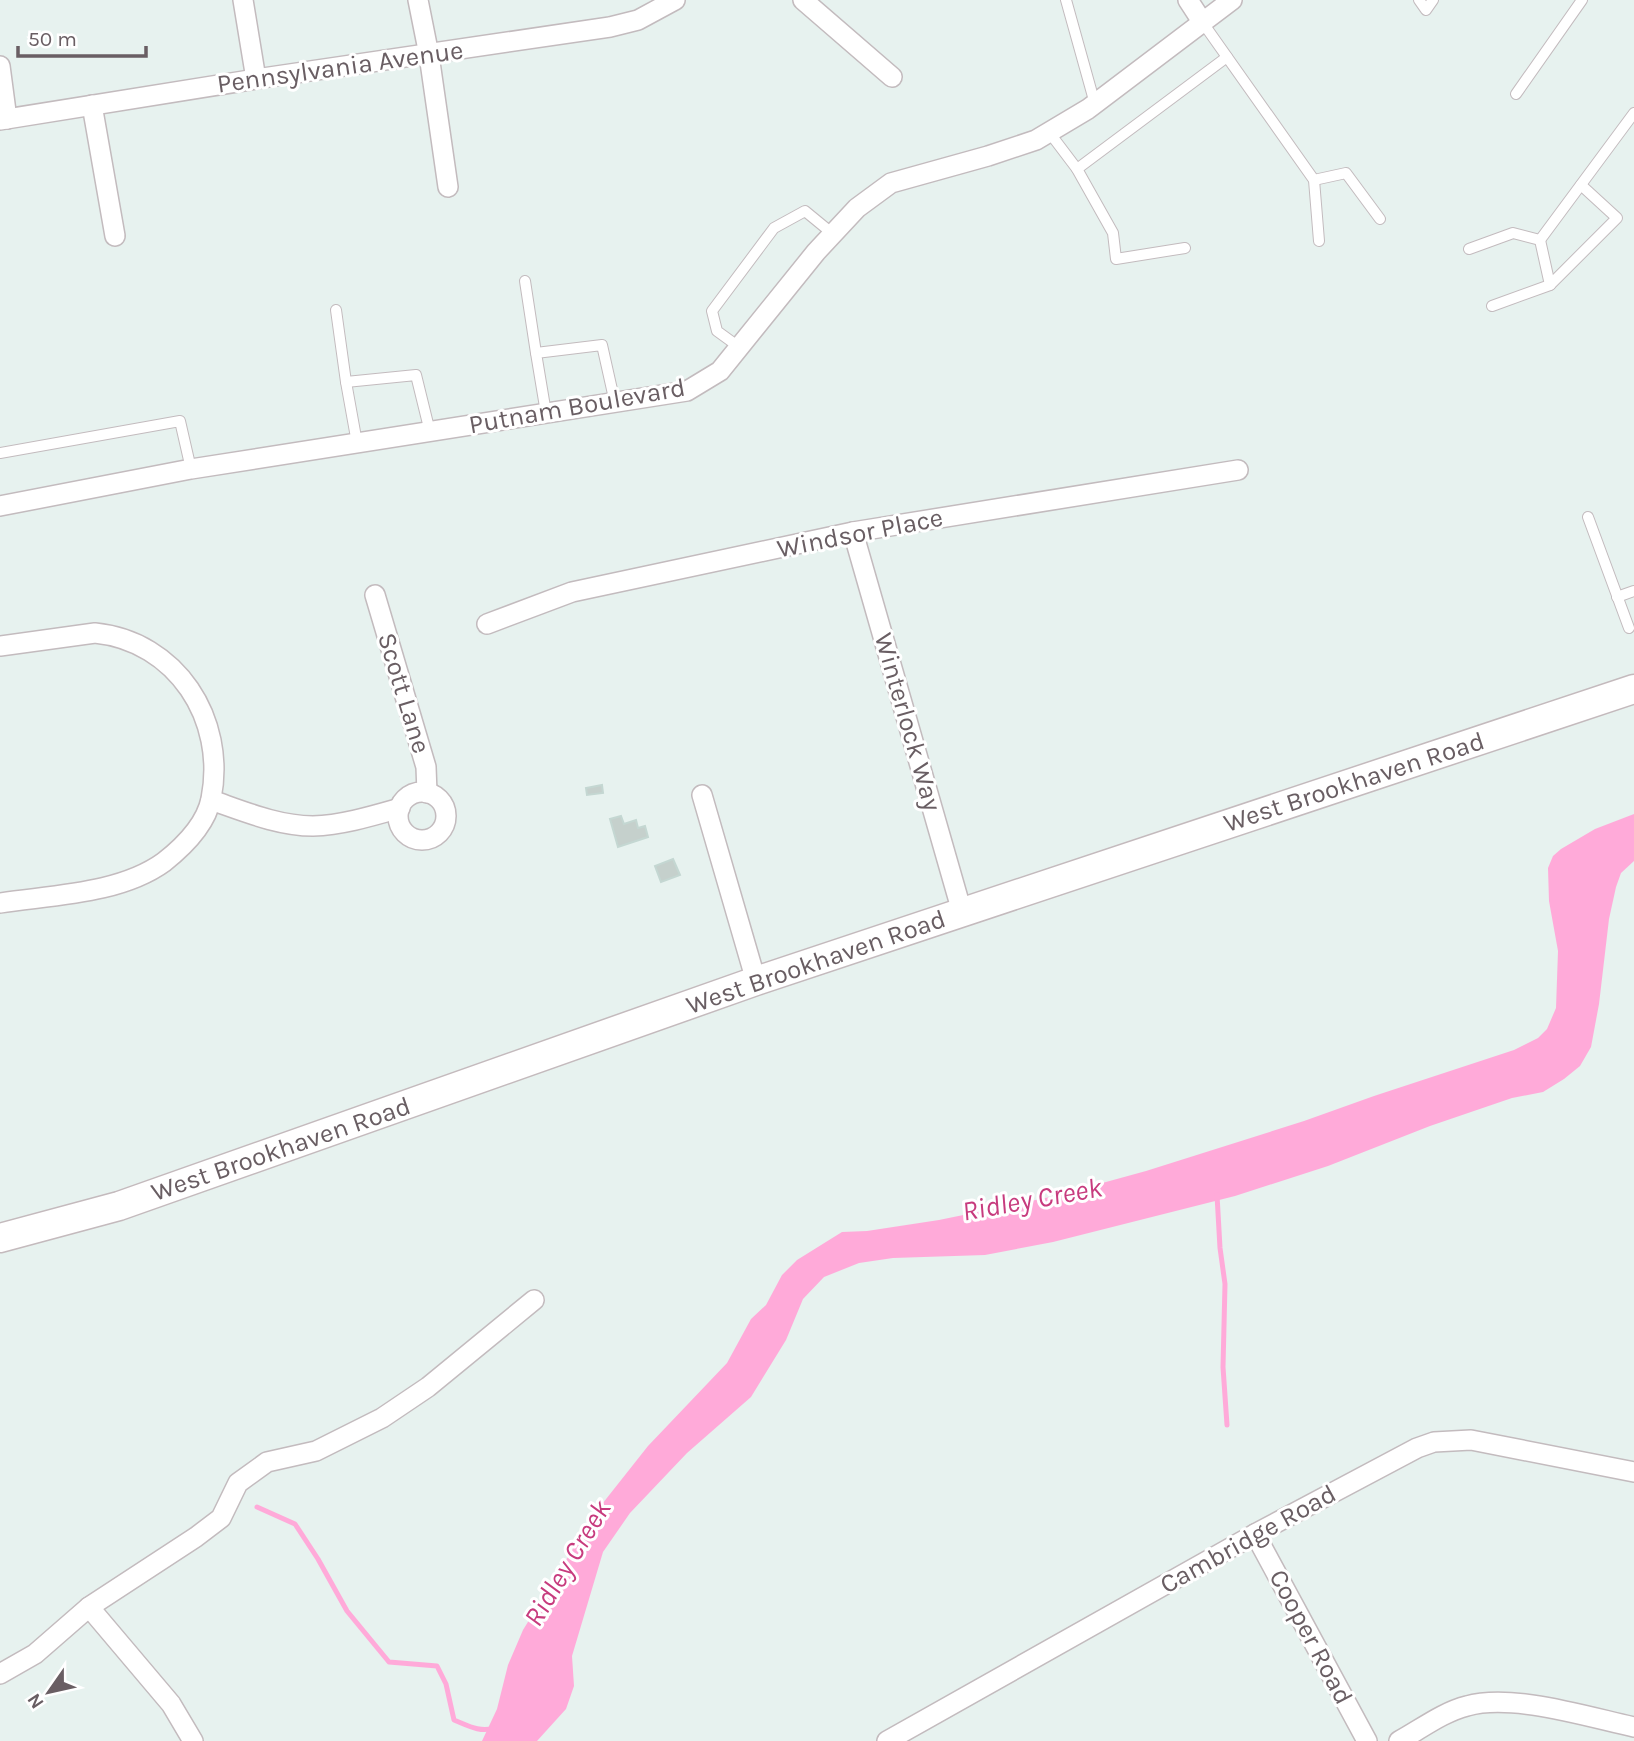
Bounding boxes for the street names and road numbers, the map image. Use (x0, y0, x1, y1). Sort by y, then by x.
street label: Pennsylvania Avenue (215, 34, 465, 100)
street label: Putnam Boulevard (466, 372, 688, 440)
street label: Windsor Place (774, 502, 946, 564)
street label: Scott Lane (371, 629, 437, 757)
street label: Winterlock Way (868, 629, 948, 815)
street label: West Brookhaven Road (1220, 725, 1488, 839)
street label: West Brookhaven Road (682, 903, 950, 1021)
street label: West Brookhaven Road (147, 1090, 415, 1208)
street label: Cambridge Road (1155, 1478, 1341, 1600)
street label: Cooper Road (1262, 1564, 1360, 1710)

